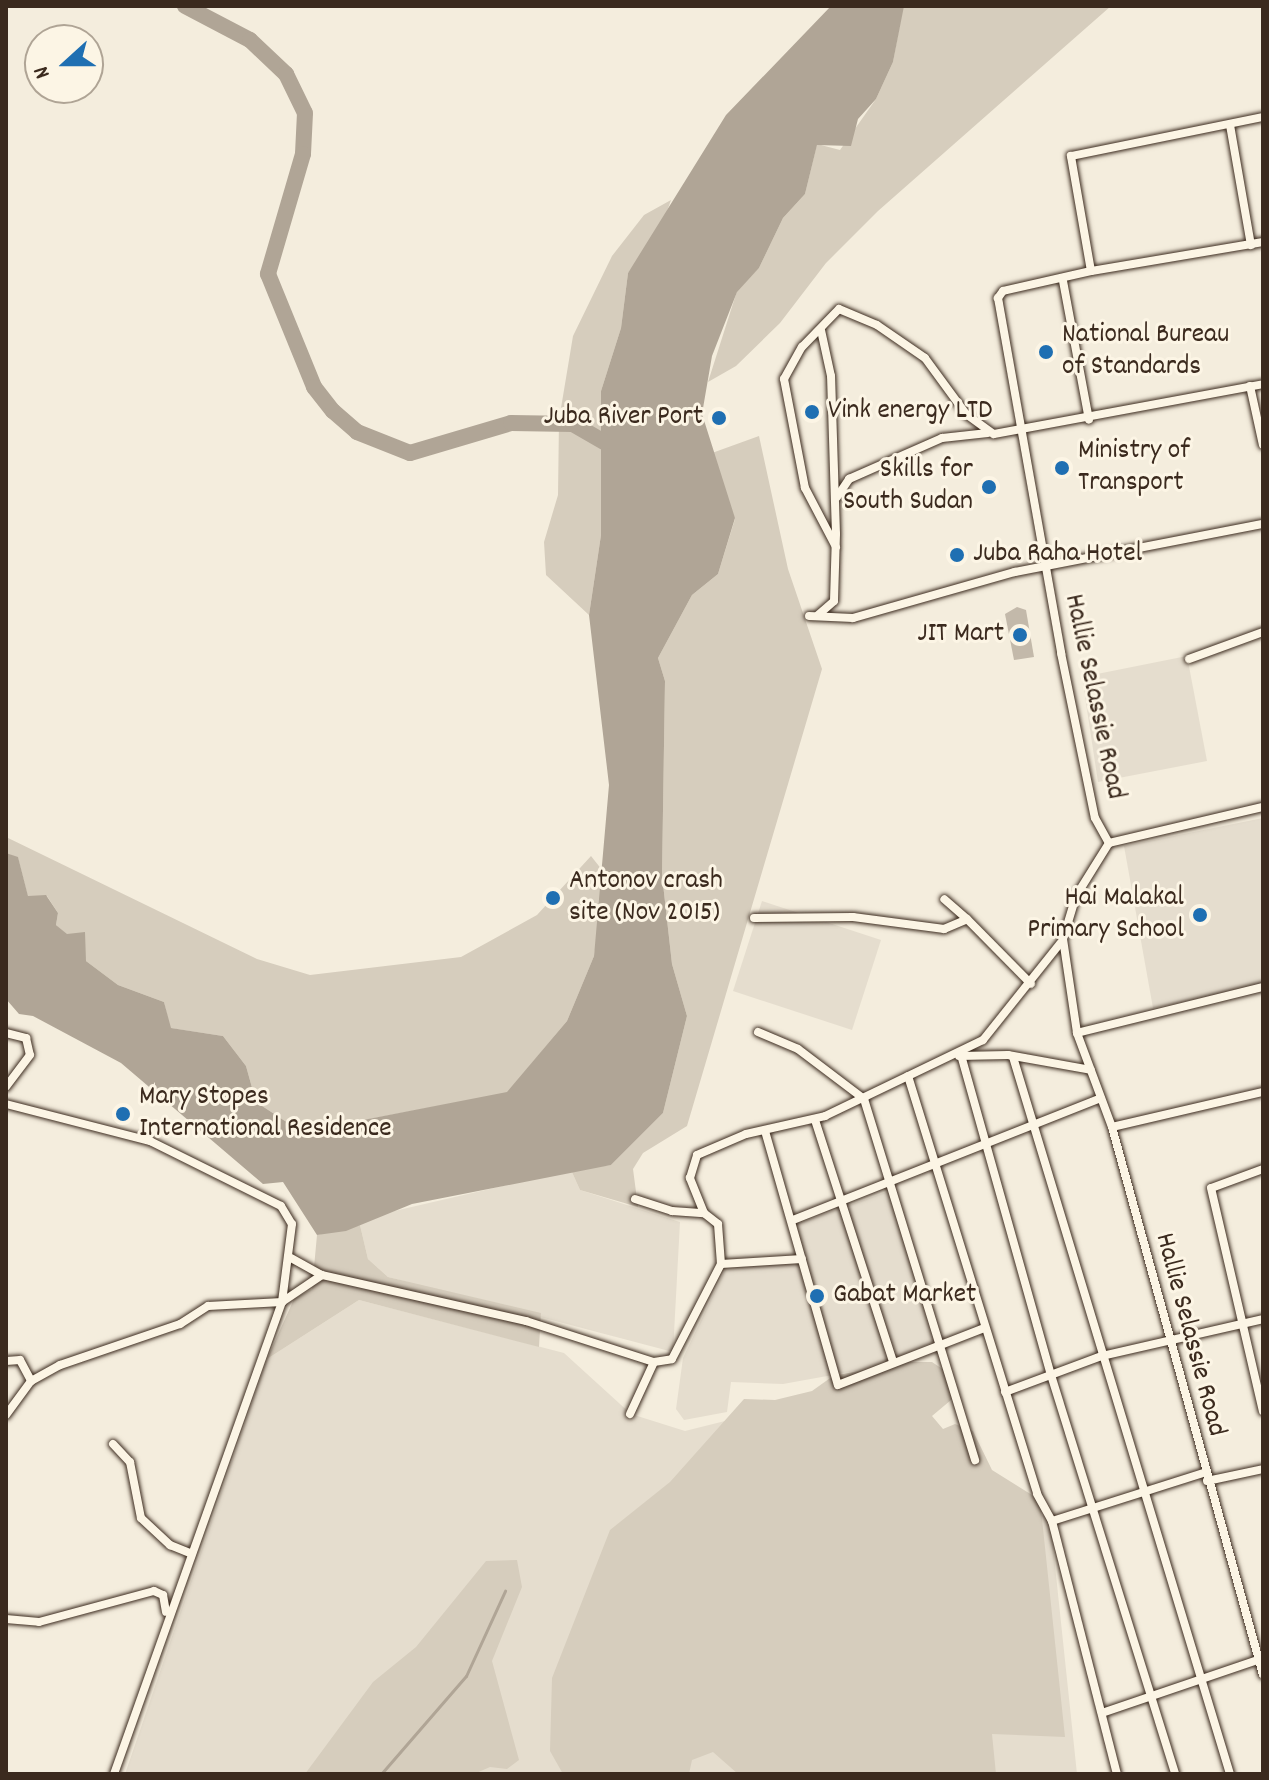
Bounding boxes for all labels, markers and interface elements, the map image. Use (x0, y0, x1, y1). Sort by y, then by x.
north arrow (24, 24, 104, 104)
text: N (27, 61, 59, 83)
place label: National Bureau of Standards (1062, 319, 1229, 385)
marker: National Bureau of Standards (1037, 343, 1055, 361)
place label: Vink energy LTD (828, 395, 992, 429)
place label: Juba River Port (544, 401, 703, 435)
marker: Vink energy LTD (803, 403, 821, 421)
marker: Juba River Port (710, 409, 728, 427)
place label: Ministry of Transport (1078, 435, 1190, 501)
place label: Skills for South Sudan (843, 454, 973, 520)
marker: Ministry of Transport (1053, 459, 1071, 477)
marker: Skills for South Sudan (980, 478, 998, 496)
place label: Juba Raha Hotel (973, 538, 1142, 572)
marker: Juba Raha Hotel (948, 546, 966, 564)
street label: Hallie Selassie Road (1055, 591, 1131, 803)
place label: JIT Mart (917, 618, 1004, 652)
marker: JIT Mart (1011, 626, 1029, 644)
place label: Antonov crash site (Nov 2015) (569, 865, 723, 931)
place label: Hai Malakal Primary School (1027, 882, 1184, 948)
marker: Antonov crash site (Nov 2015) (544, 889, 562, 907)
marker: Hai Malakal Primary School (1191, 906, 1209, 924)
place label: Mary Stopes International Residence (139, 1081, 392, 1147)
marker: Mary Stopes International Residence (114, 1105, 132, 1123)
street label: Hallie Selassie Road (1146, 1230, 1232, 1440)
place label: Gabat Market (833, 1279, 976, 1313)
marker: Gabat Market (808, 1287, 826, 1305)

